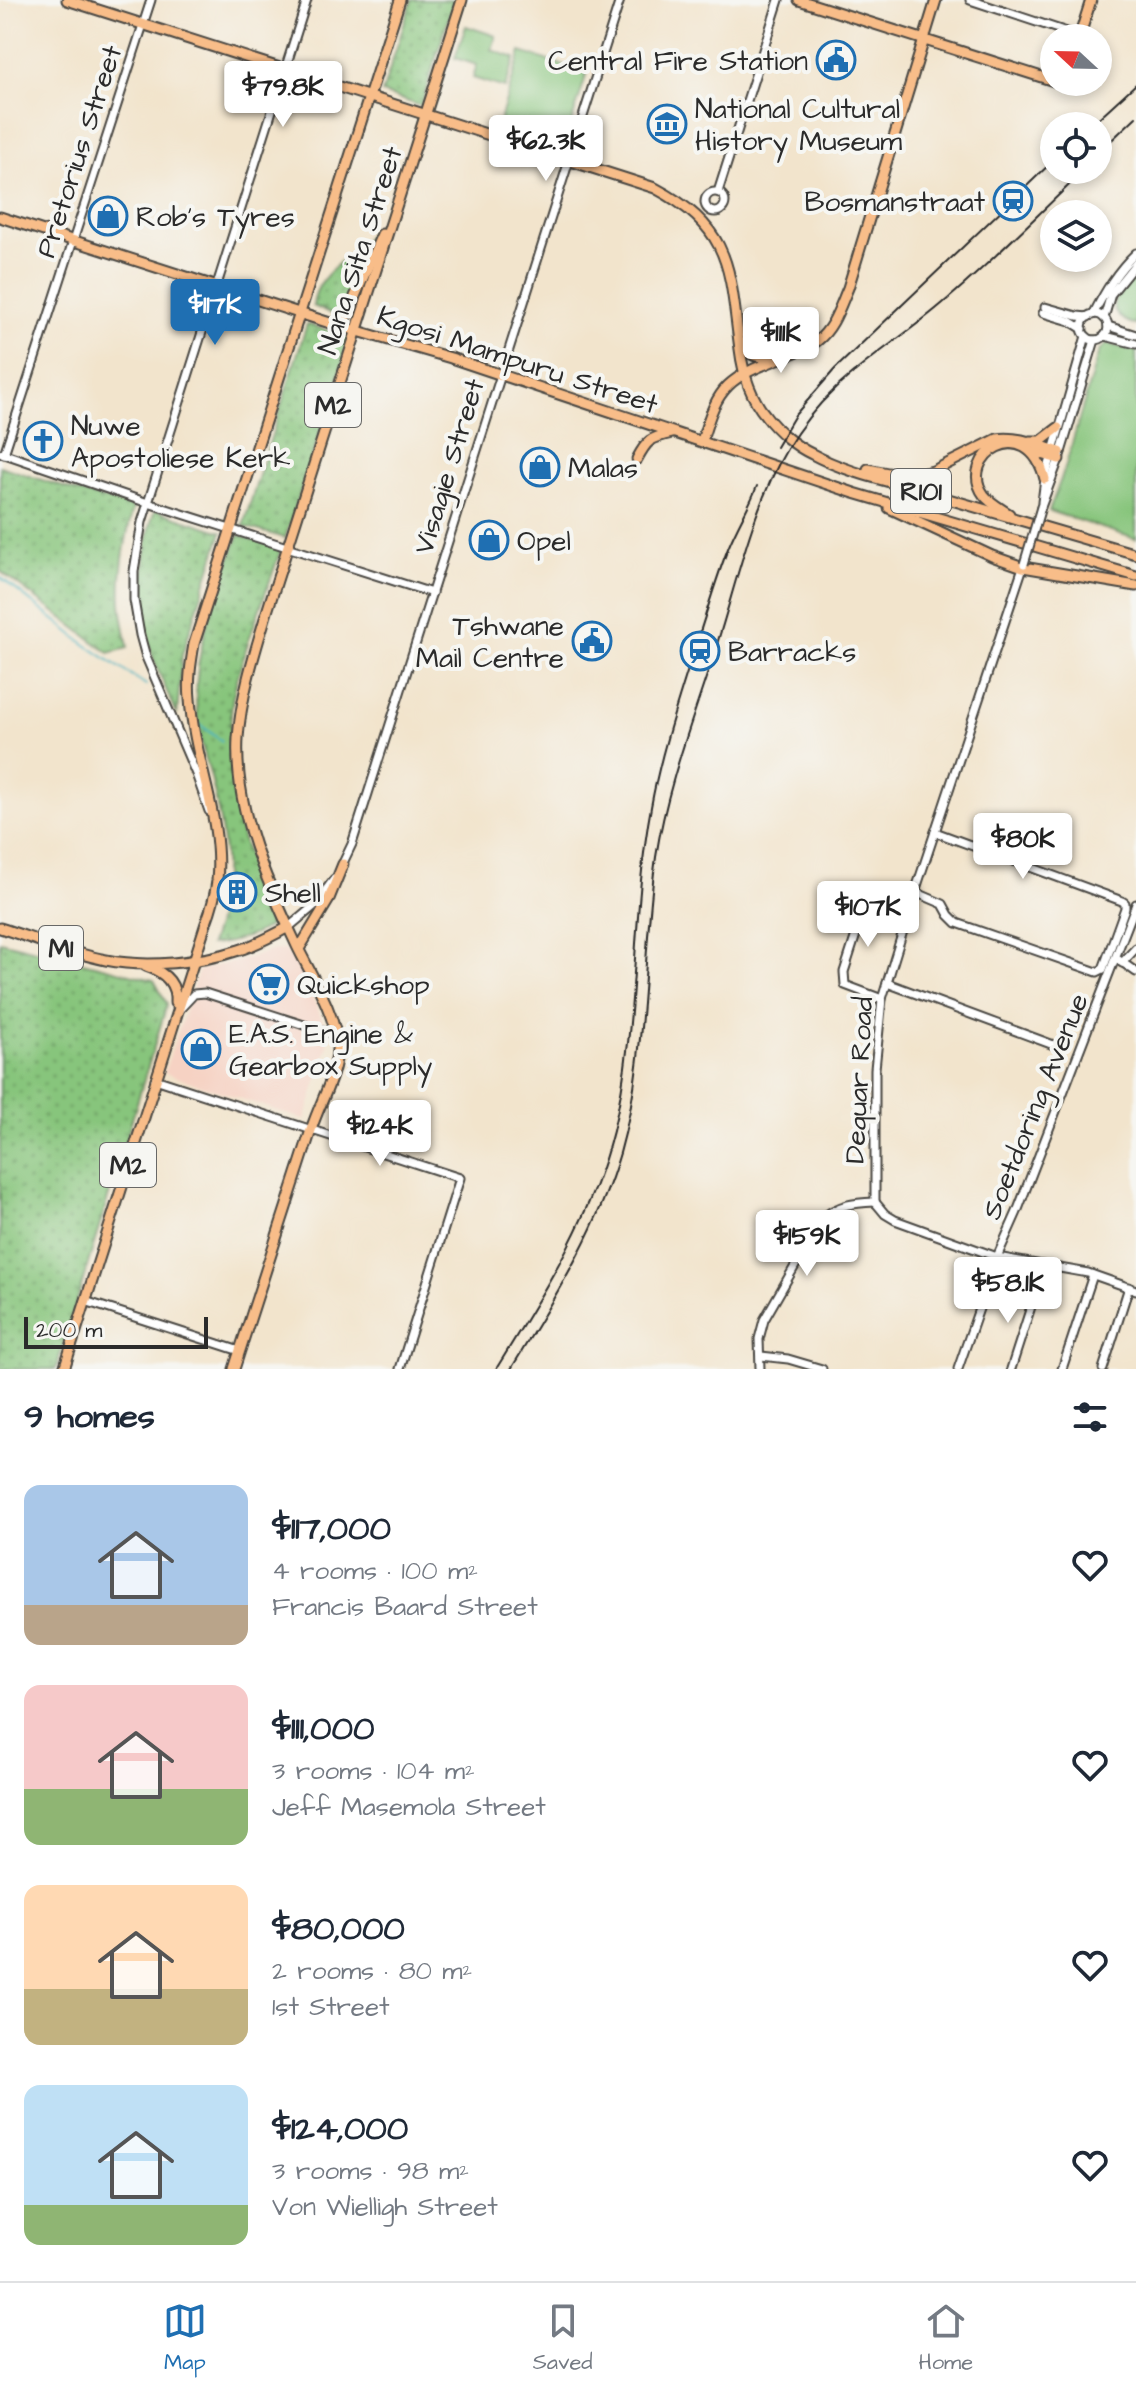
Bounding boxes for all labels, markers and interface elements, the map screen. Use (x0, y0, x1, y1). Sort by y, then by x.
north arrow (1040, 24, 1112, 96)
map controls (1040, 24, 1112, 272)
public building icon: Central Fire Station (815, 39, 857, 81)
street label: Pretorius Street (27, 40, 132, 263)
place label: Central Fire Station (548, 42, 808, 81)
pin: $79.8K (218, 61, 348, 129)
text: $79.8K (242, 69, 324, 105)
place label: National Cultural History Museum (695, 90, 902, 163)
museum icon: National Cultural History Museum (646, 103, 688, 145)
button: locate (1040, 112, 1112, 184)
pin: $62.3K (481, 115, 611, 183)
text: $62.3K (507, 123, 585, 159)
street label: Nana Sita Street (308, 141, 413, 360)
station icon: Bosmanstraat (992, 180, 1034, 222)
place label: Bosmanstraat (805, 183, 986, 222)
shop icon: Rob's Tyres (87, 195, 129, 237)
place label: Rob's Tyres (136, 198, 295, 239)
button: layers (1040, 200, 1112, 272)
pin: $117K (159, 279, 271, 347)
text: $117K (189, 287, 241, 323)
street label: Kgosi Mampuru Street (372, 297, 663, 425)
pin: $111K (725, 307, 837, 375)
text: $111K (761, 315, 801, 351)
street label: Visagie Street (404, 373, 496, 559)
road number: M2 (305, 383, 361, 427)
place label: Nuwe Apostoliese Kerk (71, 407, 290, 478)
church icon: Nuwe Apostoliese Kerk (22, 420, 64, 462)
shop icon: Malas (519, 446, 561, 488)
place label: Malas (568, 449, 638, 488)
road number: R101 (891, 469, 951, 513)
shop icon: Opel (468, 519, 510, 561)
place label: Opel (517, 522, 571, 561)
place label: Tshwane Mail Centre (416, 607, 564, 678)
public building icon: Tshwane Mail Centre (571, 620, 613, 662)
station icon: Barracks (679, 630, 721, 672)
place label: Barracks (728, 633, 856, 672)
pin: $80K (976, 813, 1070, 881)
text: $80K (991, 821, 1055, 857)
building icon: Shell (216, 871, 258, 913)
place label: Shell (265, 874, 321, 913)
pin: $107K (812, 881, 924, 949)
text: $107K (835, 889, 901, 925)
road number: M1 (39, 926, 83, 970)
supermarket icon: Quickshop (248, 963, 290, 1005)
place label: Quickshop (297, 966, 430, 1005)
street label: Soetdoring Avenue (972, 988, 1099, 1226)
street label: Dequar Road (836, 996, 883, 1165)
place label: E.A.S. Engine & Gearbox Supply (229, 1015, 432, 1088)
shop icon: E.A.S. Engine & Gearbox Supply (180, 1028, 222, 1070)
pin: $124K (324, 1100, 436, 1168)
text: $124K (347, 1108, 413, 1144)
road number: M2 (100, 1143, 156, 1187)
pin: $159K (751, 1210, 863, 1278)
text: $159K (774, 1218, 840, 1254)
pin: $58.1K (943, 1257, 1073, 1325)
text: $58.1K (972, 1265, 1044, 1301)
scale bar (24, 1313, 208, 1349)
text: 200 m (36, 1315, 102, 1346)
text: 9 homes (24, 1393, 155, 1441)
icon: filters (1068, 1395, 1112, 1439)
text: $117,000 (272, 1505, 391, 1553)
icon: home (88, 1517, 184, 1613)
icon: heart (1068, 1543, 1112, 1587)
text: 4 rooms · 100 m² (272, 1553, 478, 1589)
text: Francis Baard Street (272, 1589, 538, 1625)
text: $111,000 (272, 1705, 374, 1753)
icon: home (88, 1717, 184, 1813)
icon: heart (1068, 1743, 1112, 1787)
text: 3 rooms · 104 m² (272, 1753, 475, 1789)
text: Jeff Masemola Street (272, 1789, 546, 1825)
text: $80,000 (272, 1905, 405, 1953)
icon: home (88, 1917, 184, 2013)
icon: heart (1068, 1943, 1112, 1987)
text: 2 rooms · 80 m² (272, 1953, 472, 1989)
text: 1st Street (272, 1989, 390, 2025)
text: $124,000 (272, 2105, 408, 2153)
icon: home (88, 2117, 184, 2213)
icon: heart (1068, 2143, 1112, 2187)
text: 3 rooms · 98 m² (272, 2153, 469, 2189)
text: Von Wielligh Street (272, 2189, 498, 2225)
tab: Map (163, 2299, 207, 2378)
tab: Saved (533, 2299, 593, 2378)
tab: Home (918, 2299, 973, 2378)

